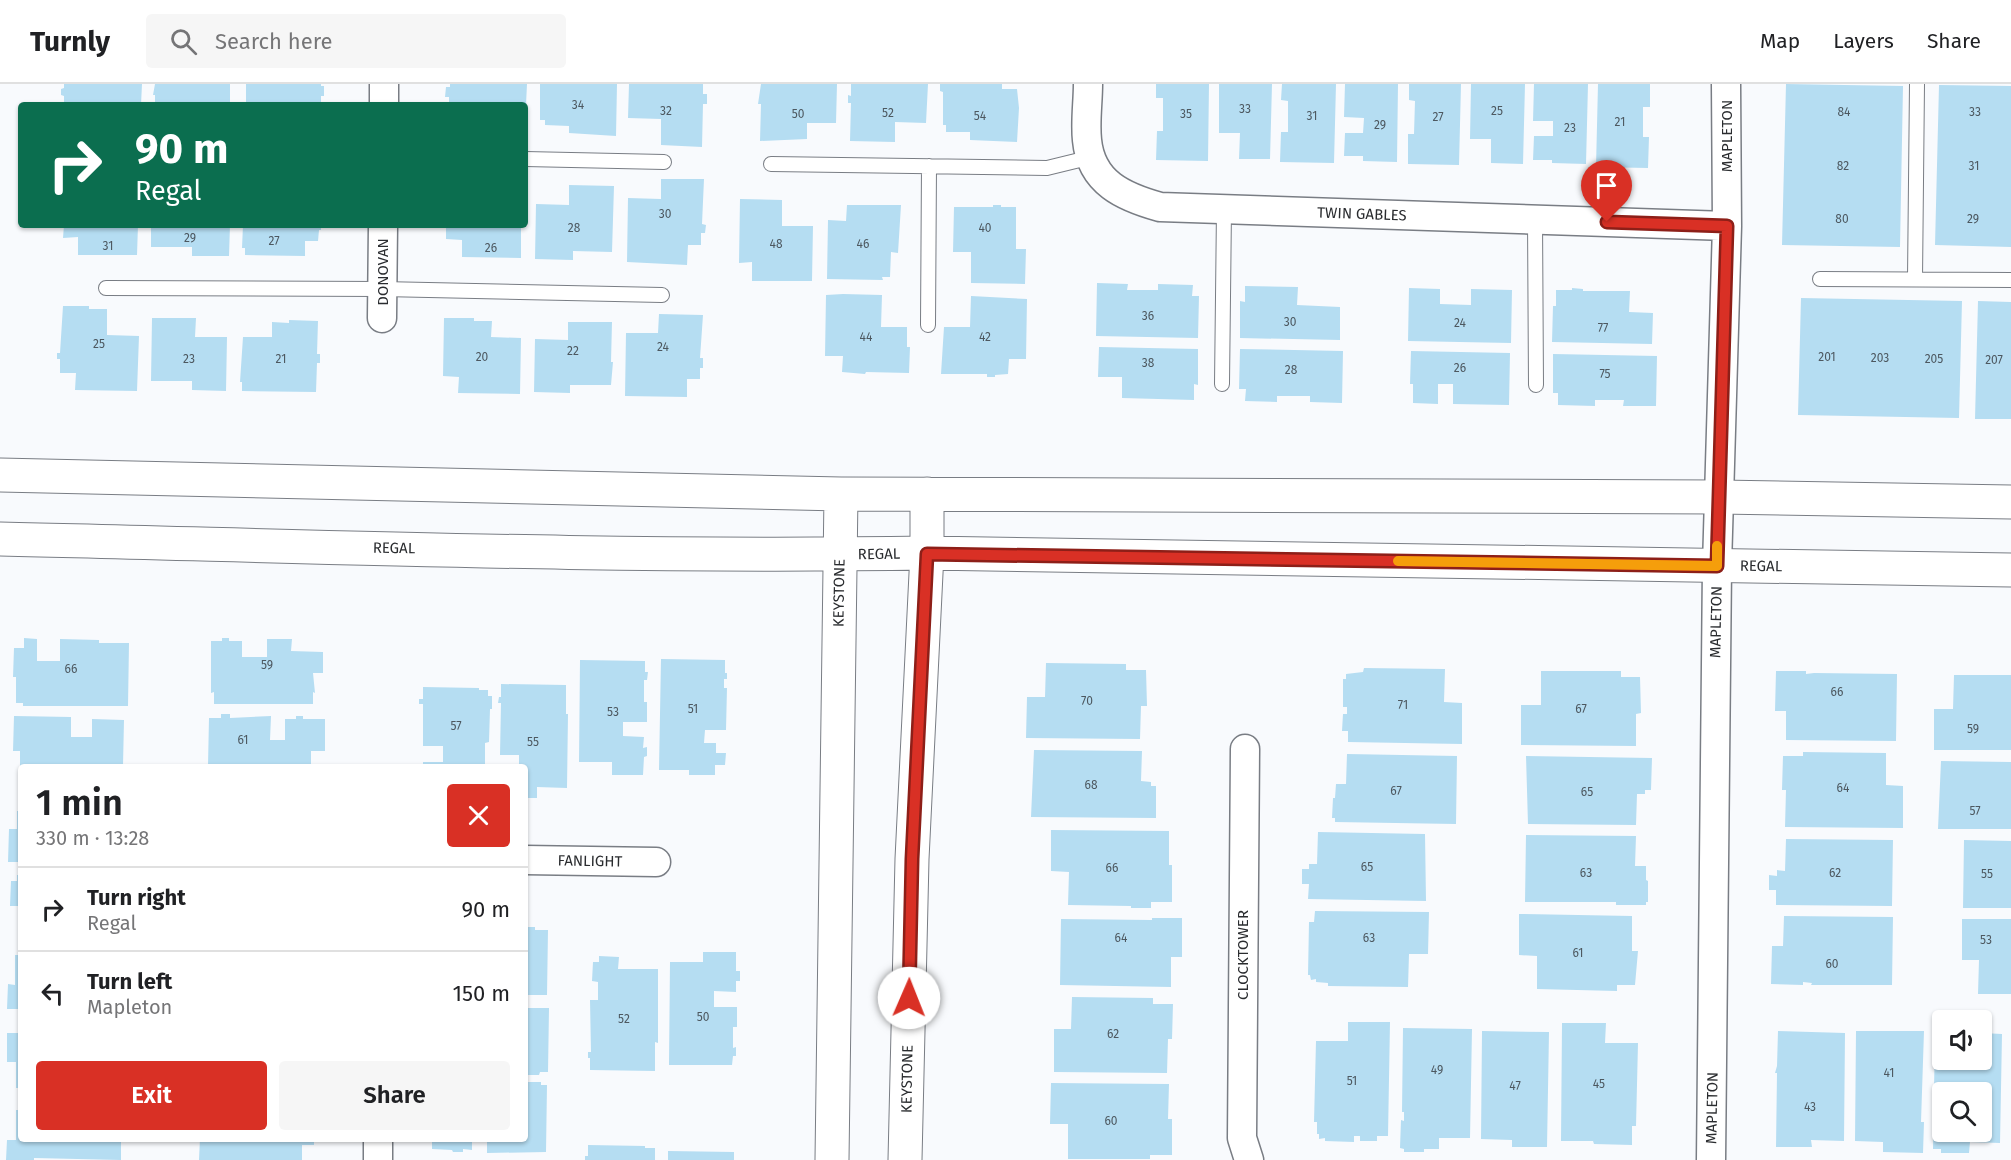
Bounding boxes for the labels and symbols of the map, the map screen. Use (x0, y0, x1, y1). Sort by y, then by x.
house number: 34 (572, 98, 585, 112)
street label: MAPLETON (1718, 100, 1736, 172)
house number: 33 (1239, 102, 1251, 116)
house number: 32 (660, 104, 672, 118)
house number: 25 (1491, 104, 1503, 118)
house number: 84 (1838, 105, 1851, 119)
house number: 33 (1969, 105, 1981, 119)
house number: 52 (882, 106, 894, 120)
house number: 50 (792, 107, 805, 121)
house number: 35 (1180, 107, 1192, 121)
house number: 54 (974, 109, 987, 123)
house number: 31 (1307, 109, 1317, 123)
house number: 27 (1432, 110, 1444, 124)
house number: 21 (1615, 115, 1625, 129)
house number: 29 (1374, 118, 1386, 132)
house number: 23 (1564, 121, 1576, 135)
house number: 82 (1837, 159, 1849, 173)
house number: 31 (1969, 159, 1979, 173)
pin (1581, 160, 1632, 222)
street label: TWIN GABLES (1317, 203, 1407, 225)
house number: 30 (659, 207, 672, 221)
house number: 80 (1835, 212, 1849, 226)
house number: 29 (1967, 212, 1979, 226)
house number: 28 (568, 221, 581, 235)
house number: 40 (978, 221, 992, 235)
house number: 29 (184, 231, 196, 245)
house number: 27 (268, 234, 280, 248)
house number: 48 (770, 237, 783, 251)
house number: 46 (857, 237, 869, 251)
street label: DONOVAN (374, 238, 392, 306)
house number: 31 (103, 239, 113, 253)
house number: 26 (485, 241, 497, 255)
house number: 36 (1142, 309, 1154, 323)
house number: 30 (1284, 315, 1297, 329)
house number: 24 (1454, 316, 1467, 330)
house number: 77 (1598, 321, 1608, 335)
house number: 44 (860, 330, 873, 344)
house number: 42 (979, 330, 991, 344)
house number: 25 (93, 337, 105, 351)
house number: 24 (657, 340, 670, 354)
house number: 22 (567, 344, 579, 358)
house number: 20 (476, 350, 489, 364)
house number: 201 (1818, 350, 1836, 364)
house number: 203 (1871, 351, 1889, 365)
house number: 23 (183, 352, 195, 366)
house number: 21 (276, 352, 286, 366)
house number: 205 (1925, 352, 1943, 366)
house number: 207 (1985, 353, 2003, 367)
house number: 38 (1142, 356, 1155, 370)
house number: 26 (1454, 361, 1466, 375)
house number: 28 (1285, 363, 1298, 377)
house number: 75 (1599, 367, 1611, 381)
street label: REGAL (373, 539, 416, 557)
street label: REGAL (858, 545, 901, 563)
street label: REGAL (1740, 557, 1783, 575)
street label: KEYSTONE (829, 559, 849, 627)
street label: MAPLETON (1706, 586, 1726, 658)
house number: 59 (261, 658, 273, 672)
house number: 66 (65, 662, 77, 676)
house number: 66 (1831, 685, 1843, 699)
house number: 70 (1081, 694, 1093, 708)
house number: 71 (1398, 698, 1408, 712)
house number: 51 (688, 702, 698, 716)
house number: 67 (1575, 702, 1587, 716)
house number: 53 (607, 705, 619, 719)
house number: 57 (450, 719, 462, 733)
house number: 59 (1967, 722, 1979, 736)
house number: 61 (237, 733, 249, 747)
house number: 55 (527, 735, 539, 749)
house number: 68 (1084, 778, 1098, 792)
house number: 64 (1837, 781, 1850, 795)
house number: 67 (1390, 784, 1402, 798)
house number: 65 (1581, 785, 1593, 799)
house number: 57 (1969, 804, 1981, 818)
street label: FANLIGHT (557, 851, 623, 871)
house number: 65 (1361, 860, 1373, 874)
house number: 66 (1106, 861, 1118, 875)
house number: 63 (1580, 866, 1592, 880)
house number: 62 (1829, 866, 1841, 880)
house number: 55 (1981, 867, 1993, 881)
street label: CLOCKTOWER (1234, 910, 1252, 1000)
house number: 64 (1115, 931, 1128, 945)
house number: 63 (1363, 931, 1375, 945)
house number: 53 (1980, 933, 1992, 947)
house number: 61 (1572, 946, 1584, 960)
house number: 60 (1825, 957, 1839, 971)
position arrow (877, 966, 941, 1030)
house number: 50 (697, 1010, 710, 1024)
house number: 52 (618, 1012, 630, 1026)
house number: 62 (1107, 1027, 1119, 1041)
street label: KEYSTONE (897, 1045, 917, 1113)
house number: 49 (1431, 1063, 1443, 1077)
house number: 41 (1884, 1066, 1894, 1080)
street label: MAPLETON (1702, 1072, 1722, 1144)
house number: 51 (1347, 1074, 1357, 1088)
house number: 45 (1593, 1077, 1605, 1091)
house number: 47 (1509, 1079, 1521, 1093)
house number: 43 (1804, 1100, 1816, 1114)
house number: 60 (1104, 1114, 1118, 1128)

